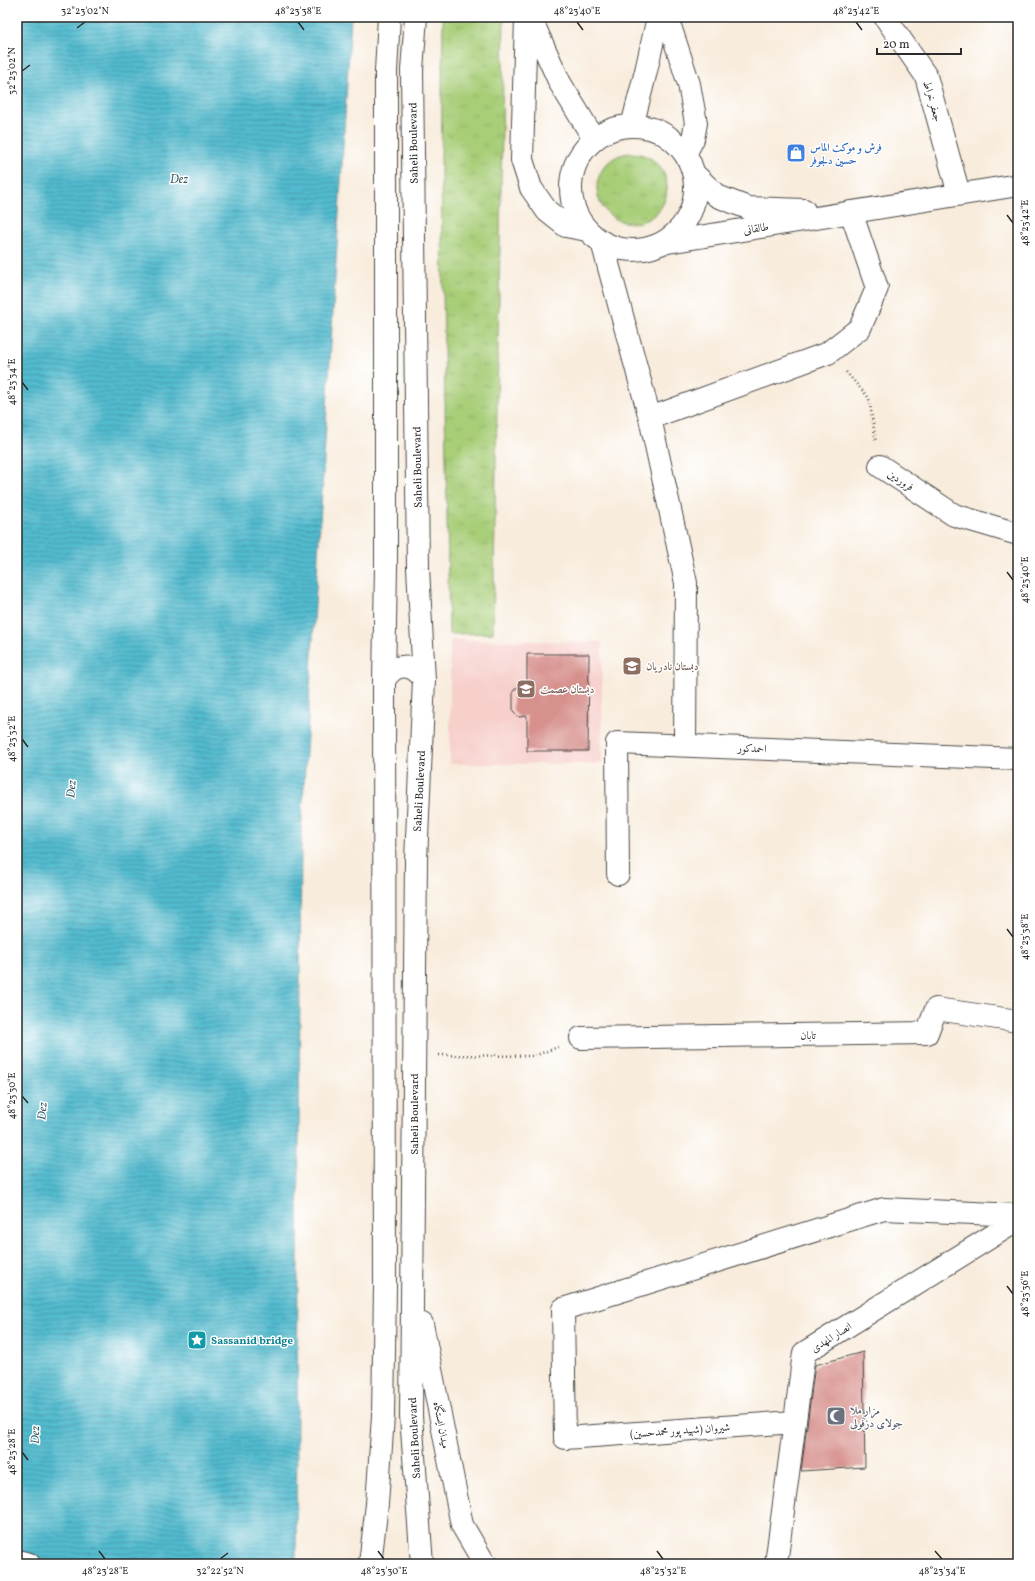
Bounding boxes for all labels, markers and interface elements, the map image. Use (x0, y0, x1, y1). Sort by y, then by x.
text: 32°23'02"N (61, 4, 110, 18)
text: 48°23'38"E (275, 4, 321, 18)
text: 48°23'40"E (554, 4, 600, 18)
text: 48°23'42"E (833, 4, 879, 18)
scale bar (877, 30, 961, 56)
text: 20 m (883, 37, 910, 53)
text: 32°23'02"N (5, 46, 19, 95)
street label: جعفر خراط (919, 79, 945, 124)
street label: Saheli Boulevard (406, 102, 423, 184)
place label: فرش و موکت الماس حسین دلجوفر (809, 141, 882, 169)
shop icon: فرش و موکت الماس حسین دلجوفر (785, 142, 807, 164)
water label: Dez (170, 172, 188, 188)
text: 48°23'42"E (1018, 200, 1032, 246)
street label: طالقانی (742, 220, 770, 239)
text: 48°23'34"E (5, 359, 19, 405)
street label: Saheli Boulevard (410, 426, 427, 508)
street label: فروردین (884, 467, 916, 495)
text: 48°23'40"E (1018, 557, 1032, 603)
school or university icon: دبستان نادریان (621, 655, 643, 677)
place label: دبستان نادریان (646, 660, 699, 675)
school or university icon: دبستان عصمت (515, 678, 537, 700)
place label: دبستان عصمت (540, 683, 595, 698)
text: 48°23'32"E (5, 716, 19, 762)
street label: احمدکور (736, 741, 767, 757)
street label: Saheli Boulevard (411, 750, 430, 832)
water label: Dez (63, 779, 81, 799)
text: 48°23'38"E (1018, 914, 1032, 960)
street label: تابان (800, 1029, 817, 1044)
text: 48°23'30"E (5, 1073, 19, 1119)
street label: Saheli Boulevard (408, 1073, 423, 1155)
water label: Dez (34, 1101, 52, 1121)
text: 48°23'36"E (1018, 1271, 1032, 1317)
street label: انصار المهدی (808, 1320, 855, 1357)
place icon: Sassanid bridge (186, 1329, 208, 1351)
place label: Sassanid bridge (211, 1334, 293, 1349)
street label: Saheli Boulevard (406, 1397, 425, 1479)
street label: میدان ایستگاه (429, 1400, 453, 1450)
place label: مزار ملا جولای دزفولی (849, 1404, 903, 1432)
mosque icon: مزار ملا جولای دزفولی (825, 1405, 847, 1427)
street label: شیروان (شهید پور محمدحسین) (630, 1421, 731, 1442)
water label: Dez (28, 1426, 44, 1444)
text: 48°23'28"E (5, 1429, 19, 1475)
text: 48°23'28"E (82, 1564, 128, 1578)
text: 32°22'52"N (196, 1564, 244, 1578)
text: 48°23'30"E (361, 1564, 407, 1578)
text: 48°23'32"E (640, 1564, 686, 1578)
text: 48°23'34"E (919, 1564, 965, 1578)

